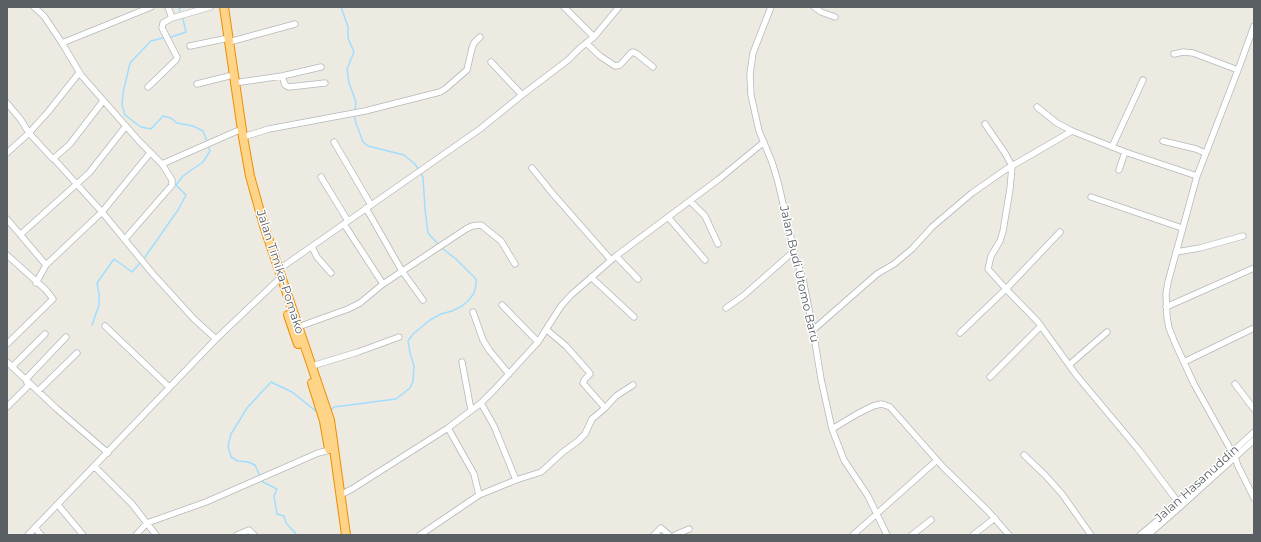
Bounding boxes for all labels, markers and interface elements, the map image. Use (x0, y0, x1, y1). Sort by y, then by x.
street label: Jalan Budi Utomo Baru (776, 204, 822, 344)
street label: Jalan Timika-Pomako (253, 208, 307, 336)
street label: Jalan Hasanuddin (1152, 442, 1242, 526)

